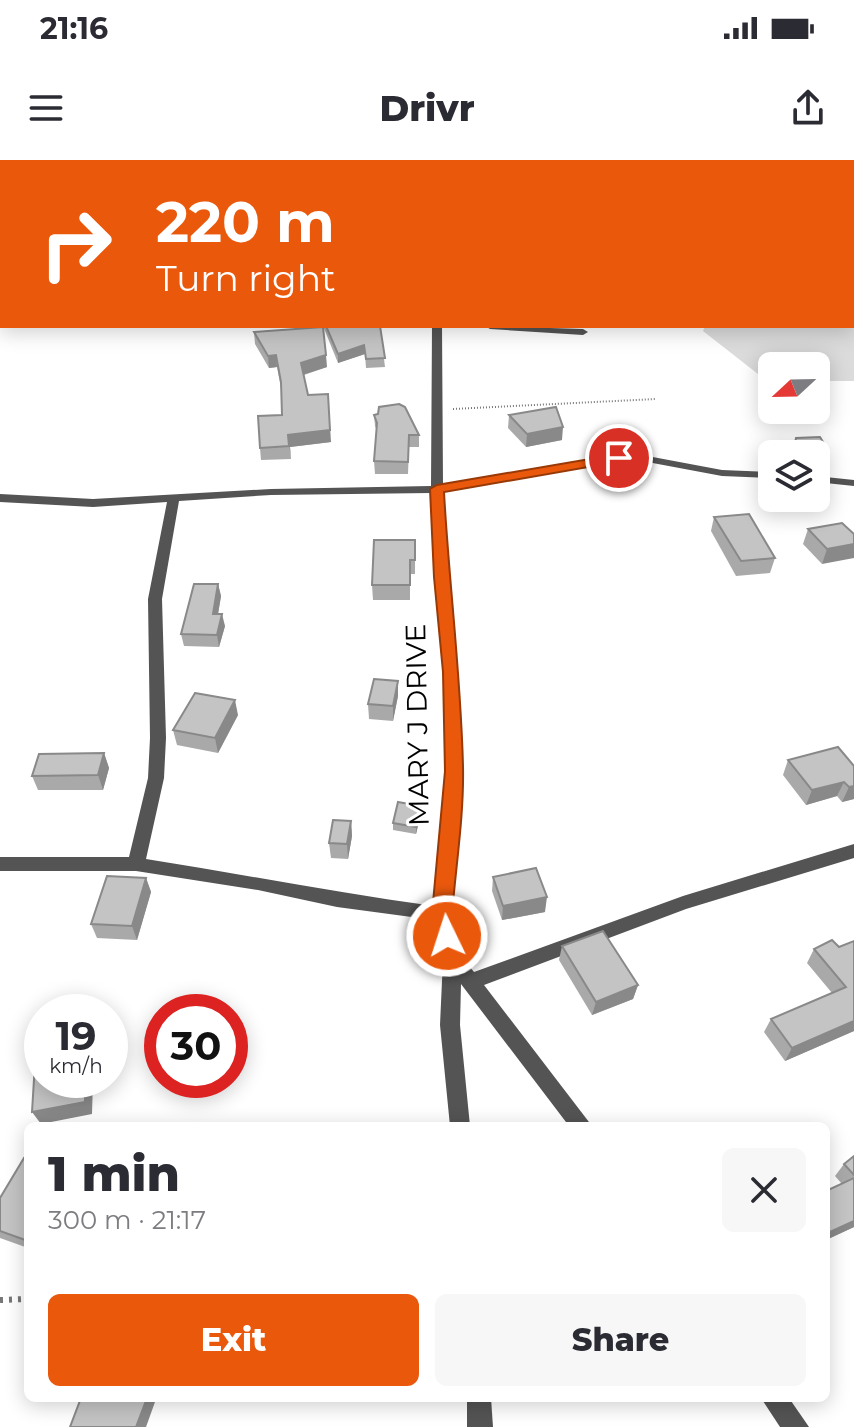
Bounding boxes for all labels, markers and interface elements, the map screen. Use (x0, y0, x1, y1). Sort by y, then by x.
text: 21:16 (40, 10, 108, 47)
icon: menu (24, 86, 68, 130)
text: Drivr (379, 86, 475, 130)
icon: share (786, 86, 830, 130)
text: 220 m (156, 188, 335, 256)
icon: right (24, 192, 128, 296)
text: Turn right (156, 256, 336, 300)
north arrow (758, 352, 830, 424)
map controls (758, 352, 830, 512)
pin (585, 424, 653, 492)
icon: arrive (597, 436, 641, 480)
button: layers (758, 440, 830, 512)
street label: MARY J DRIVE (398, 623, 436, 827)
position arrow (405, 894, 489, 978)
speed limit sign: 30 (144, 994, 248, 1098)
text: 19 (55, 1011, 97, 1060)
text: km/h (49, 1054, 103, 1078)
text: 1 min (48, 1145, 180, 1203)
button: close (722, 1148, 806, 1232)
text: 300 m · 21:17 (48, 1204, 206, 1236)
button: Exit (48, 1294, 419, 1386)
button: Share (435, 1294, 806, 1386)

